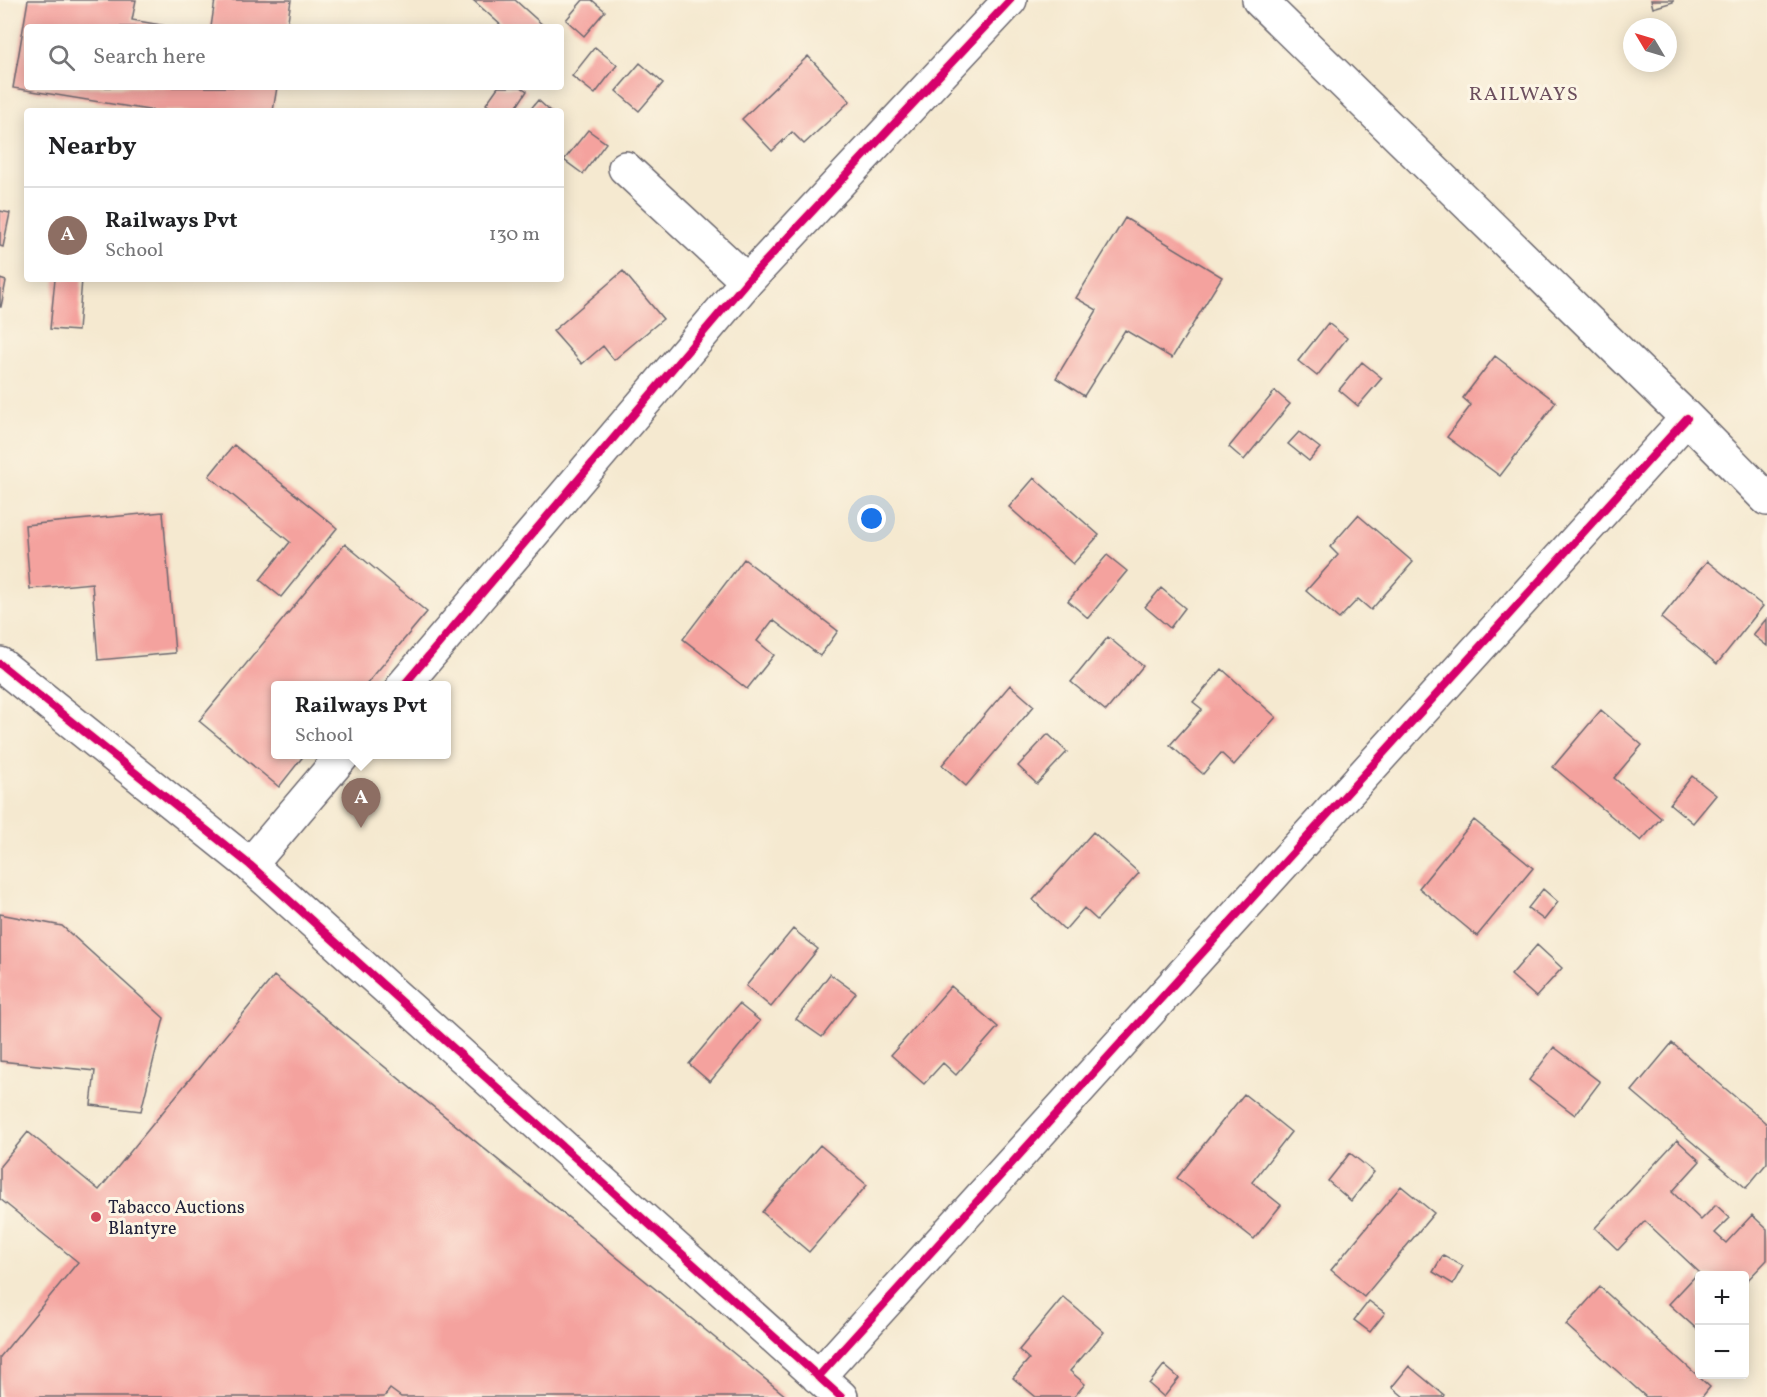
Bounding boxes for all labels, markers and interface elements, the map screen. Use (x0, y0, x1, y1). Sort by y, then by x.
north arrow (1623, 18, 1677, 72)
search box (24, 24, 564, 90)
icon: search (45, 41, 78, 74)
text: Search here (93, 42, 206, 73)
district label: RAILWAYS (1469, 81, 1579, 109)
text: Nearby (48, 129, 137, 165)
text: Railways Pvt (105, 206, 238, 237)
text: A (60, 221, 75, 249)
text: 130 m (489, 221, 540, 249)
text: School (105, 237, 163, 265)
your location (857, 504, 886, 533)
popup (271, 681, 451, 759)
text: Railways Pvt (295, 691, 427, 722)
text: School (295, 722, 353, 750)
pin: A (342, 778, 380, 828)
place label: Tabacco Auctions Blantyre (108, 1196, 245, 1242)
marker: Tabacco Auctions Blantyre (89, 1210, 103, 1224)
map controls (1695, 1271, 1749, 1379)
button: + (1695, 1271, 1749, 1325)
button: − (1695, 1325, 1749, 1379)

